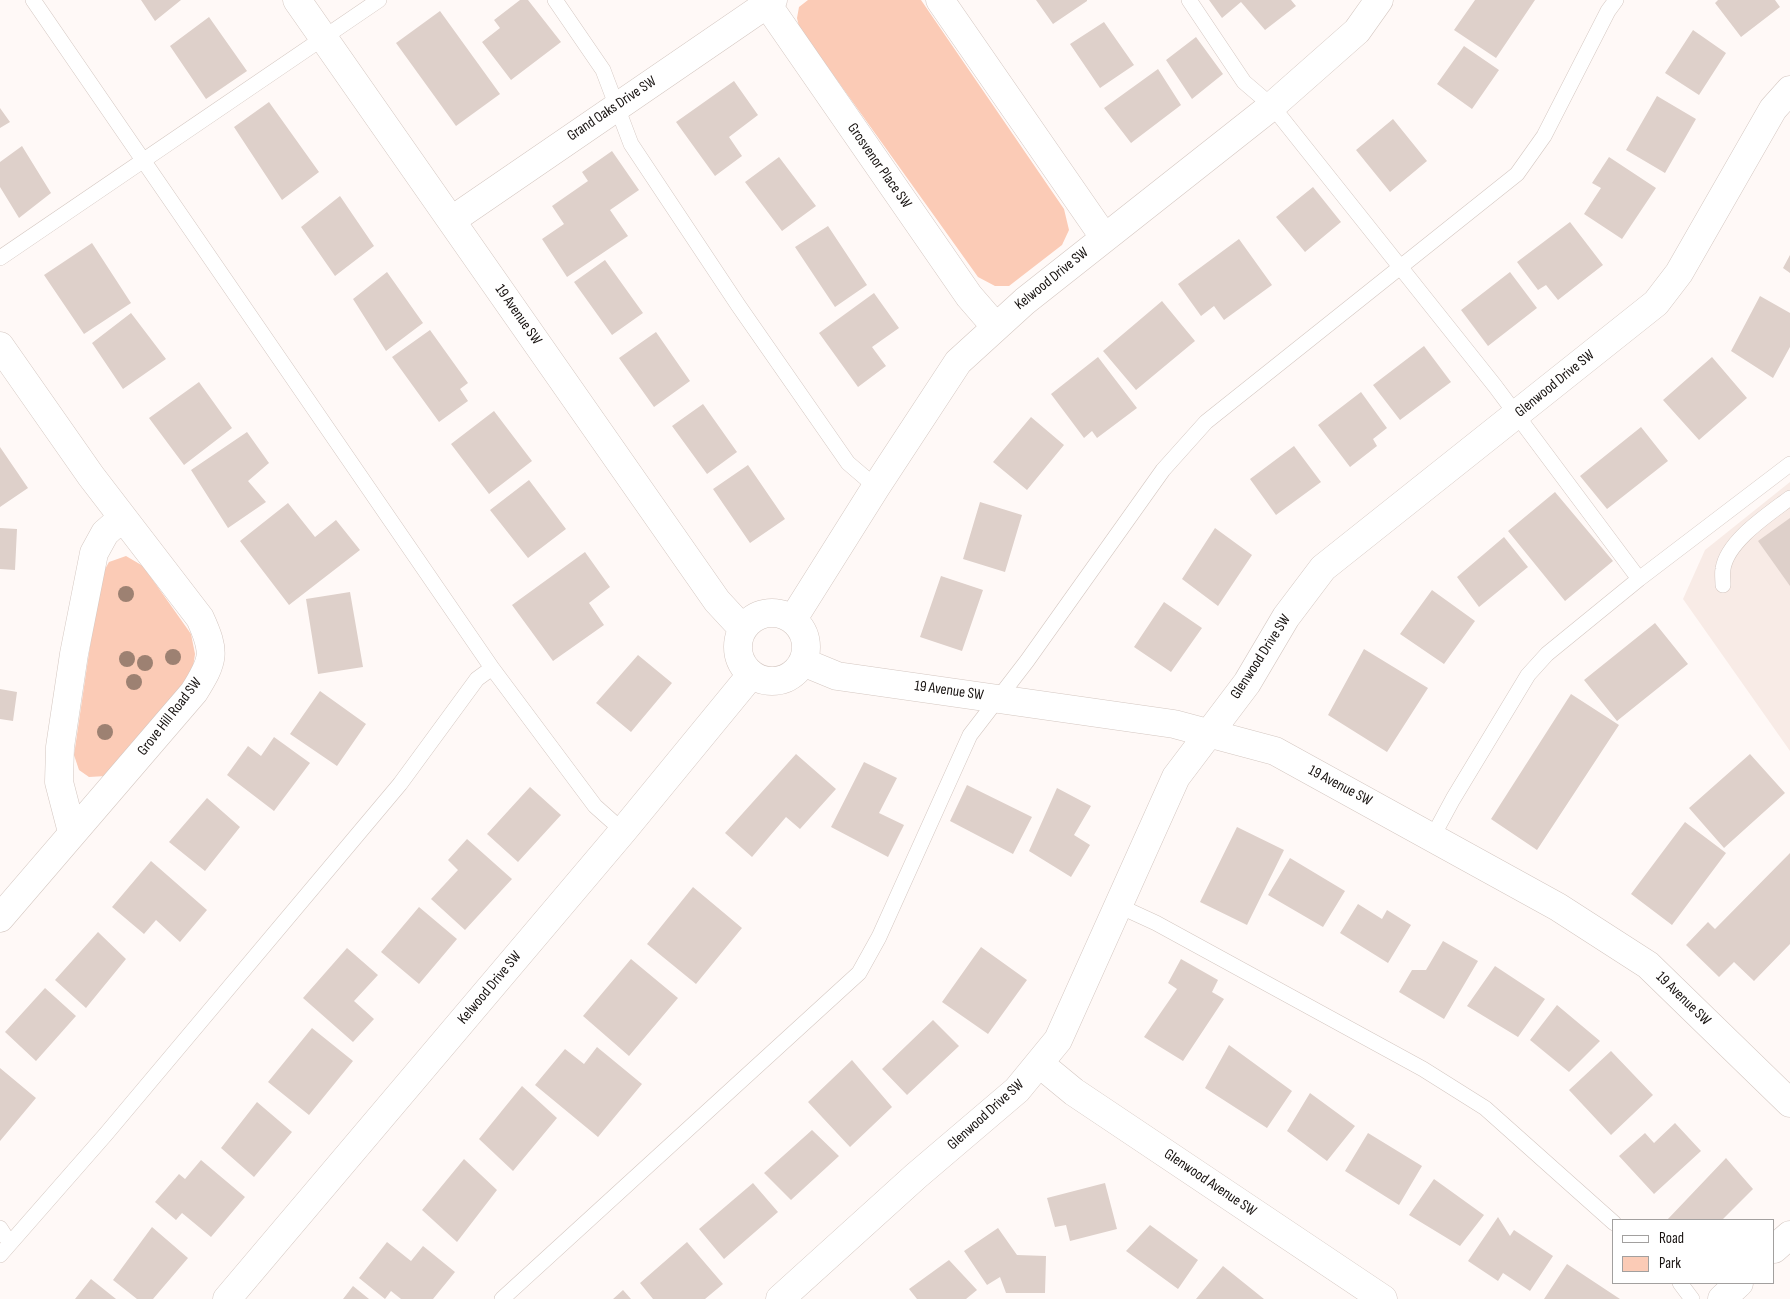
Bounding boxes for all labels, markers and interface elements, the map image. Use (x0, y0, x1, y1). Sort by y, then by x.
street label: Grand Oaks Drive SW (564, 73, 660, 145)
street label: Grosvenor Place SW (843, 120, 915, 212)
street label: Kelwood Drive SW (1012, 244, 1092, 314)
street label: 19 Avenue SW (491, 281, 545, 349)
street label: Glenwood Drive SW (1512, 347, 1598, 421)
street label: Glenwood Drive SW (1227, 611, 1295, 703)
street label: Grove Hill Road SW (134, 675, 206, 759)
street label: 19 Avenue SW (913, 677, 985, 705)
street label: 19 Avenue SW (1305, 762, 1375, 810)
street label: Kelwood Drive SW (454, 948, 526, 1028)
street label: 19 Avenue SW (1652, 968, 1714, 1030)
street label: Glenwood Drive SW (944, 1076, 1028, 1154)
street label: Glenwood Avenue SW (1160, 1146, 1260, 1220)
legend (1612, 1219, 1775, 1284)
text: Road (1659, 1229, 1684, 1248)
text: Park (1659, 1254, 1681, 1273)

